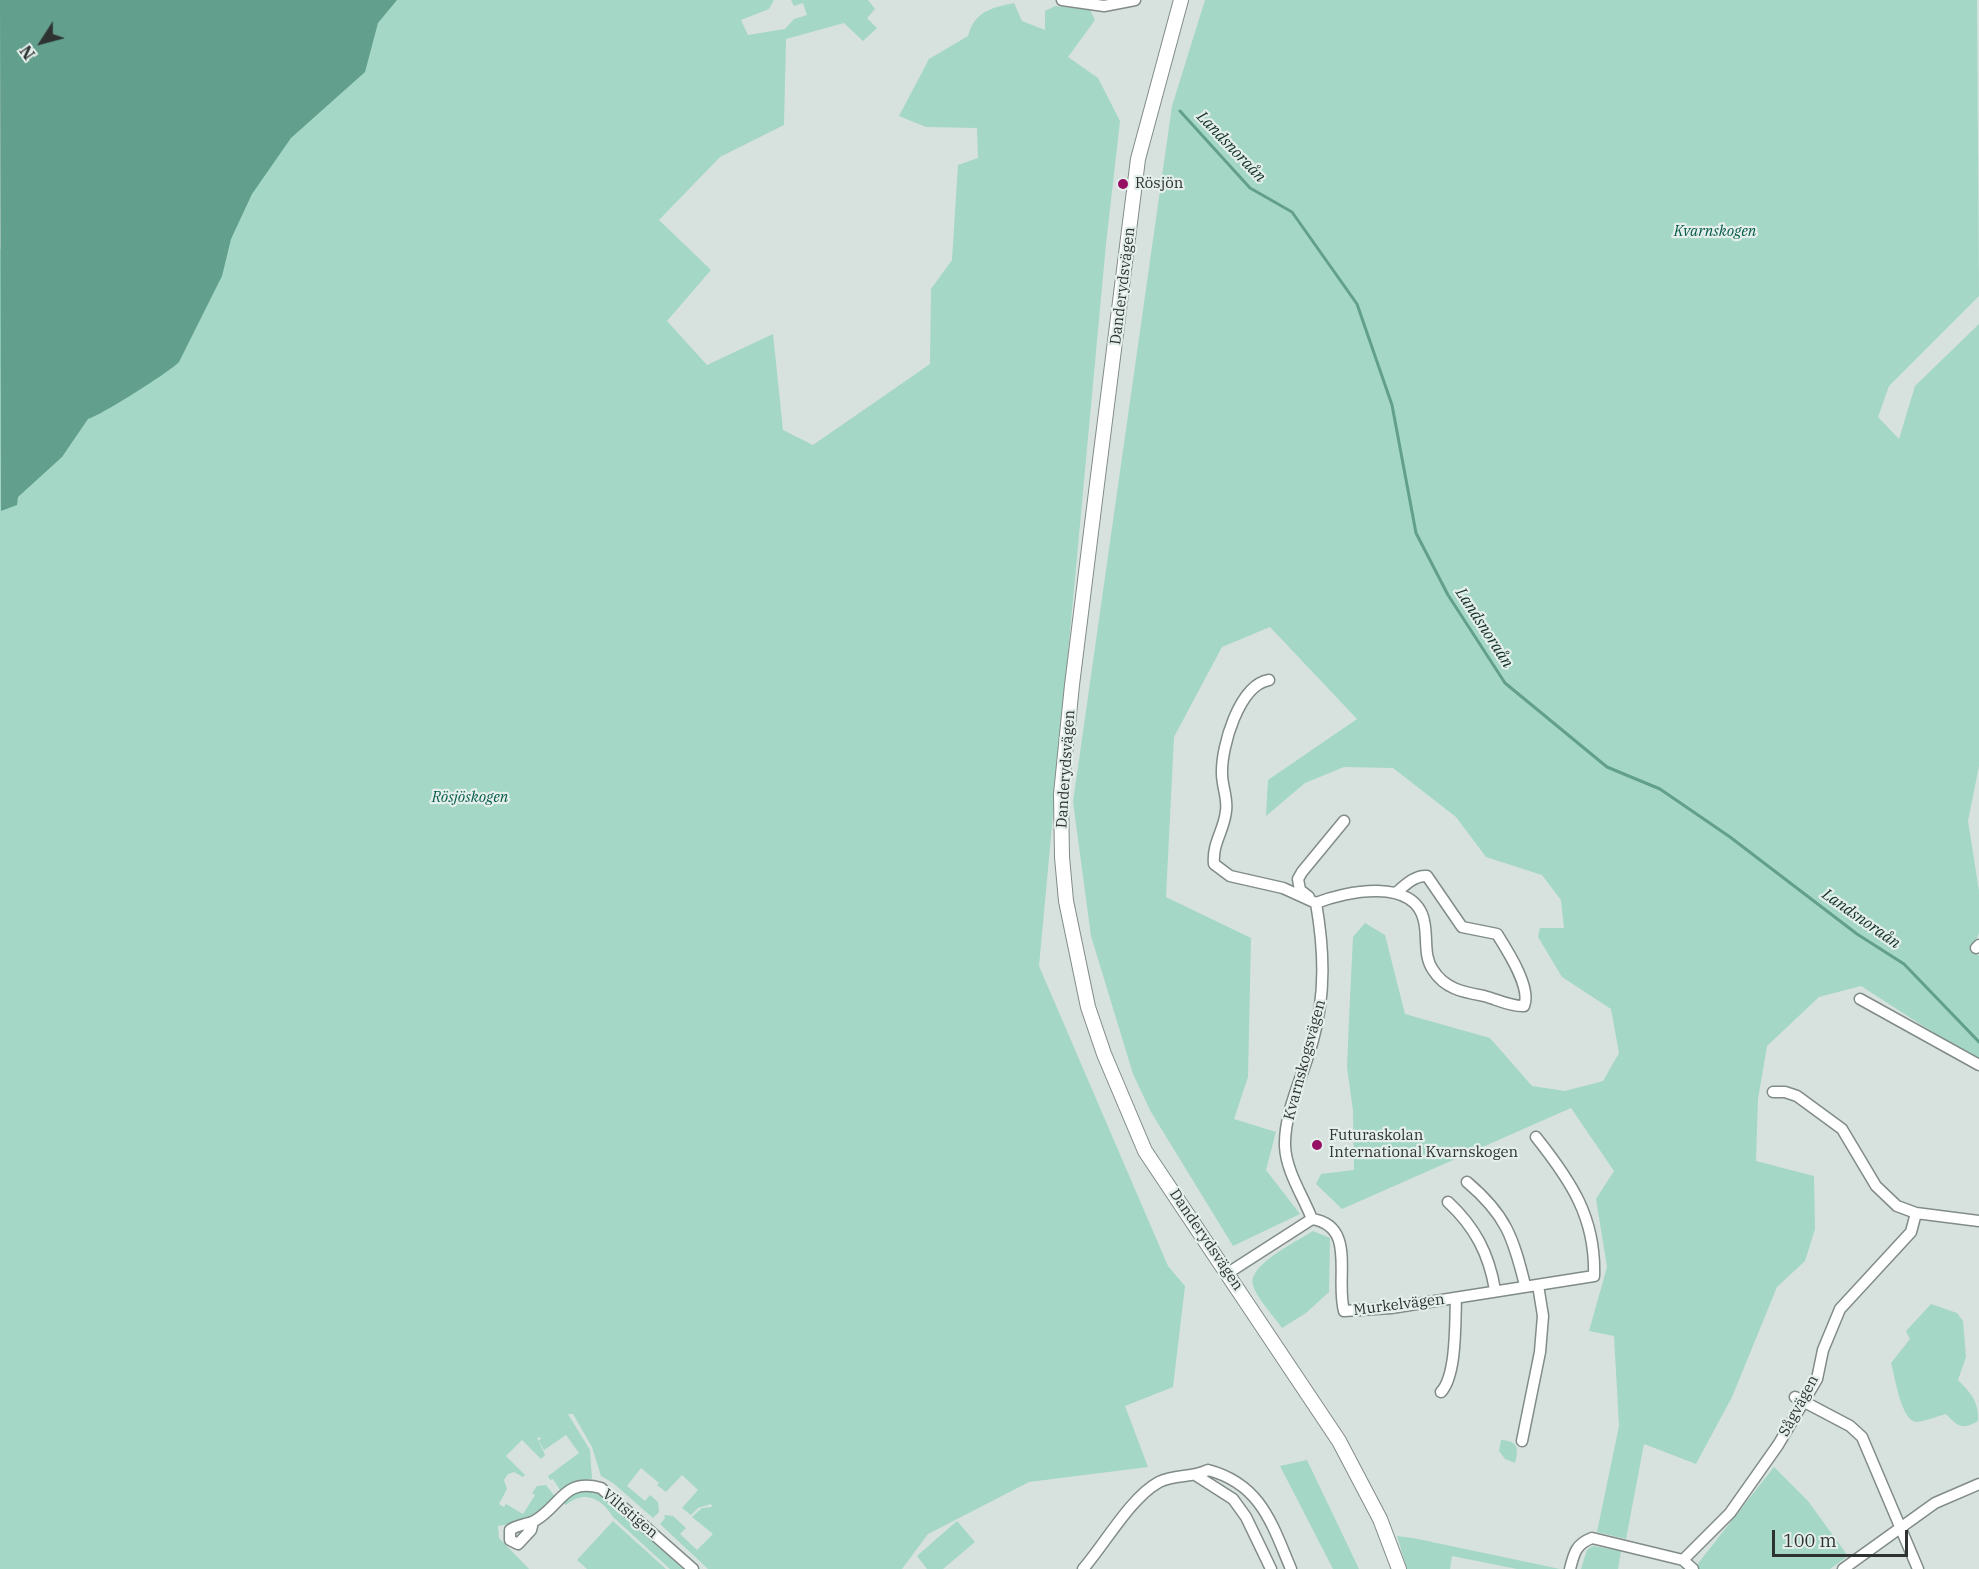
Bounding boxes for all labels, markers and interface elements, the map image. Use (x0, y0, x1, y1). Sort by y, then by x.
north arrow (12, 12, 72, 72)
text: N (16, 42, 39, 64)
water label: Landsnoraån (1192, 108, 1270, 186)
place label: Rösjön (1135, 175, 1183, 193)
marker: Rösjön (1116, 177, 1130, 191)
park label: Kvarnskogen (1674, 223, 1756, 241)
street label: Danderydsvägen (1107, 226, 1139, 346)
water label: Landsnoraån (1451, 585, 1517, 671)
street label: Danderydsvägen (1053, 709, 1079, 829)
park label: Rösjöskogen (432, 789, 508, 807)
water label: Landsnoraån (1818, 885, 1904, 953)
street label: Kvarnskogsvägen (1280, 998, 1330, 1122)
place label: Futuraskolan International Kvarnskogen (1329, 1127, 1518, 1162)
marker: Futuraskolan International Kvarnskogen (1310, 1138, 1324, 1152)
street label: Danderydsvägen (1165, 1186, 1247, 1294)
street label: Murkelvägen (1352, 1290, 1446, 1320)
street label: Sågvägen (1775, 1372, 1823, 1440)
street label: Viltstigen (599, 1486, 661, 1542)
scale bar (1775, 1518, 1912, 1556)
text: 100 m (1783, 1529, 1837, 1552)

